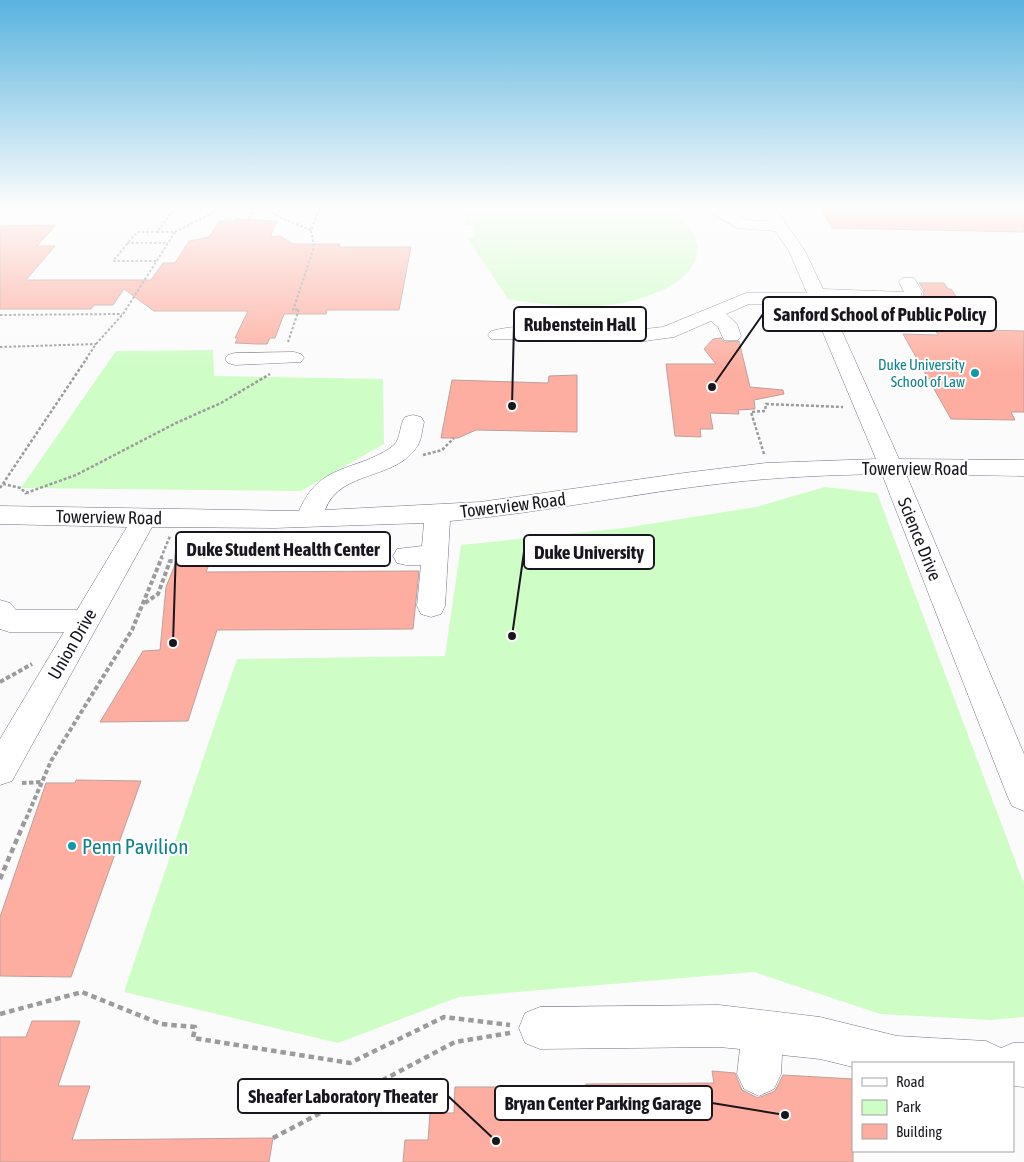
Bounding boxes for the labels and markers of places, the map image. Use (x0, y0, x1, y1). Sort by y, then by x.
callout: Sanford School of Public Policy (763, 297, 996, 331)
callout: Rubenstein Hall (514, 307, 646, 341)
place label: Duke University School of Law (878, 356, 965, 390)
marker: Duke University School of Law (969, 367, 981, 379)
callout: Duke Student Health Center (176, 532, 390, 566)
callout: Duke University (524, 535, 654, 569)
place label: Penn Pavilion (82, 834, 188, 858)
marker: Penn Pavilion (66, 840, 78, 852)
callout: Sheafer Laboratory Theater (238, 1079, 448, 1113)
callout: Bryan Center Parking Garage (495, 1086, 712, 1120)

